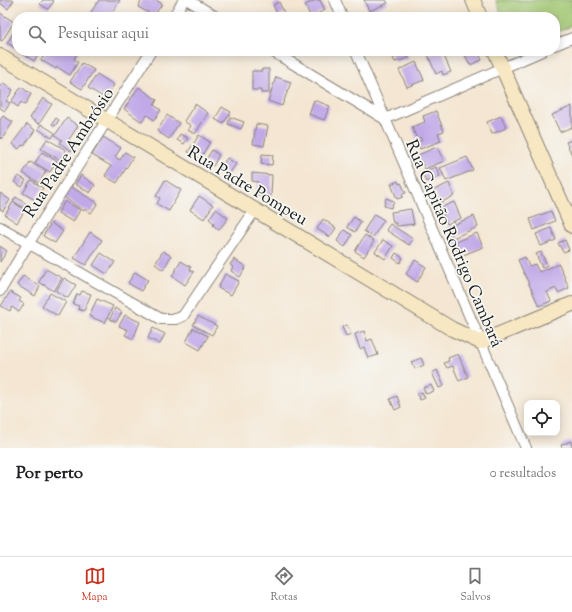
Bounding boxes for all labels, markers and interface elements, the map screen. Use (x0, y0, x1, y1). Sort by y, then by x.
search box (12, 12, 560, 56)
icon: search (26, 23, 48, 45)
text: Pesquisar aqui (58, 24, 149, 45)
street label: Rua Padre Ambrósio (19, 83, 121, 223)
street label: Rua Capitão Rodrigo Cambará (398, 136, 508, 352)
street label: Rua Padre Pompeu (182, 141, 312, 232)
map controls (524, 400, 560, 436)
button: locate (524, 400, 560, 436)
text: Por perto (16, 462, 83, 486)
text: 0 resultados (490, 465, 556, 483)
tab: Mapa (81, 565, 108, 605)
tab: Rotas (271, 565, 297, 605)
tab: Salvos (460, 565, 491, 605)

